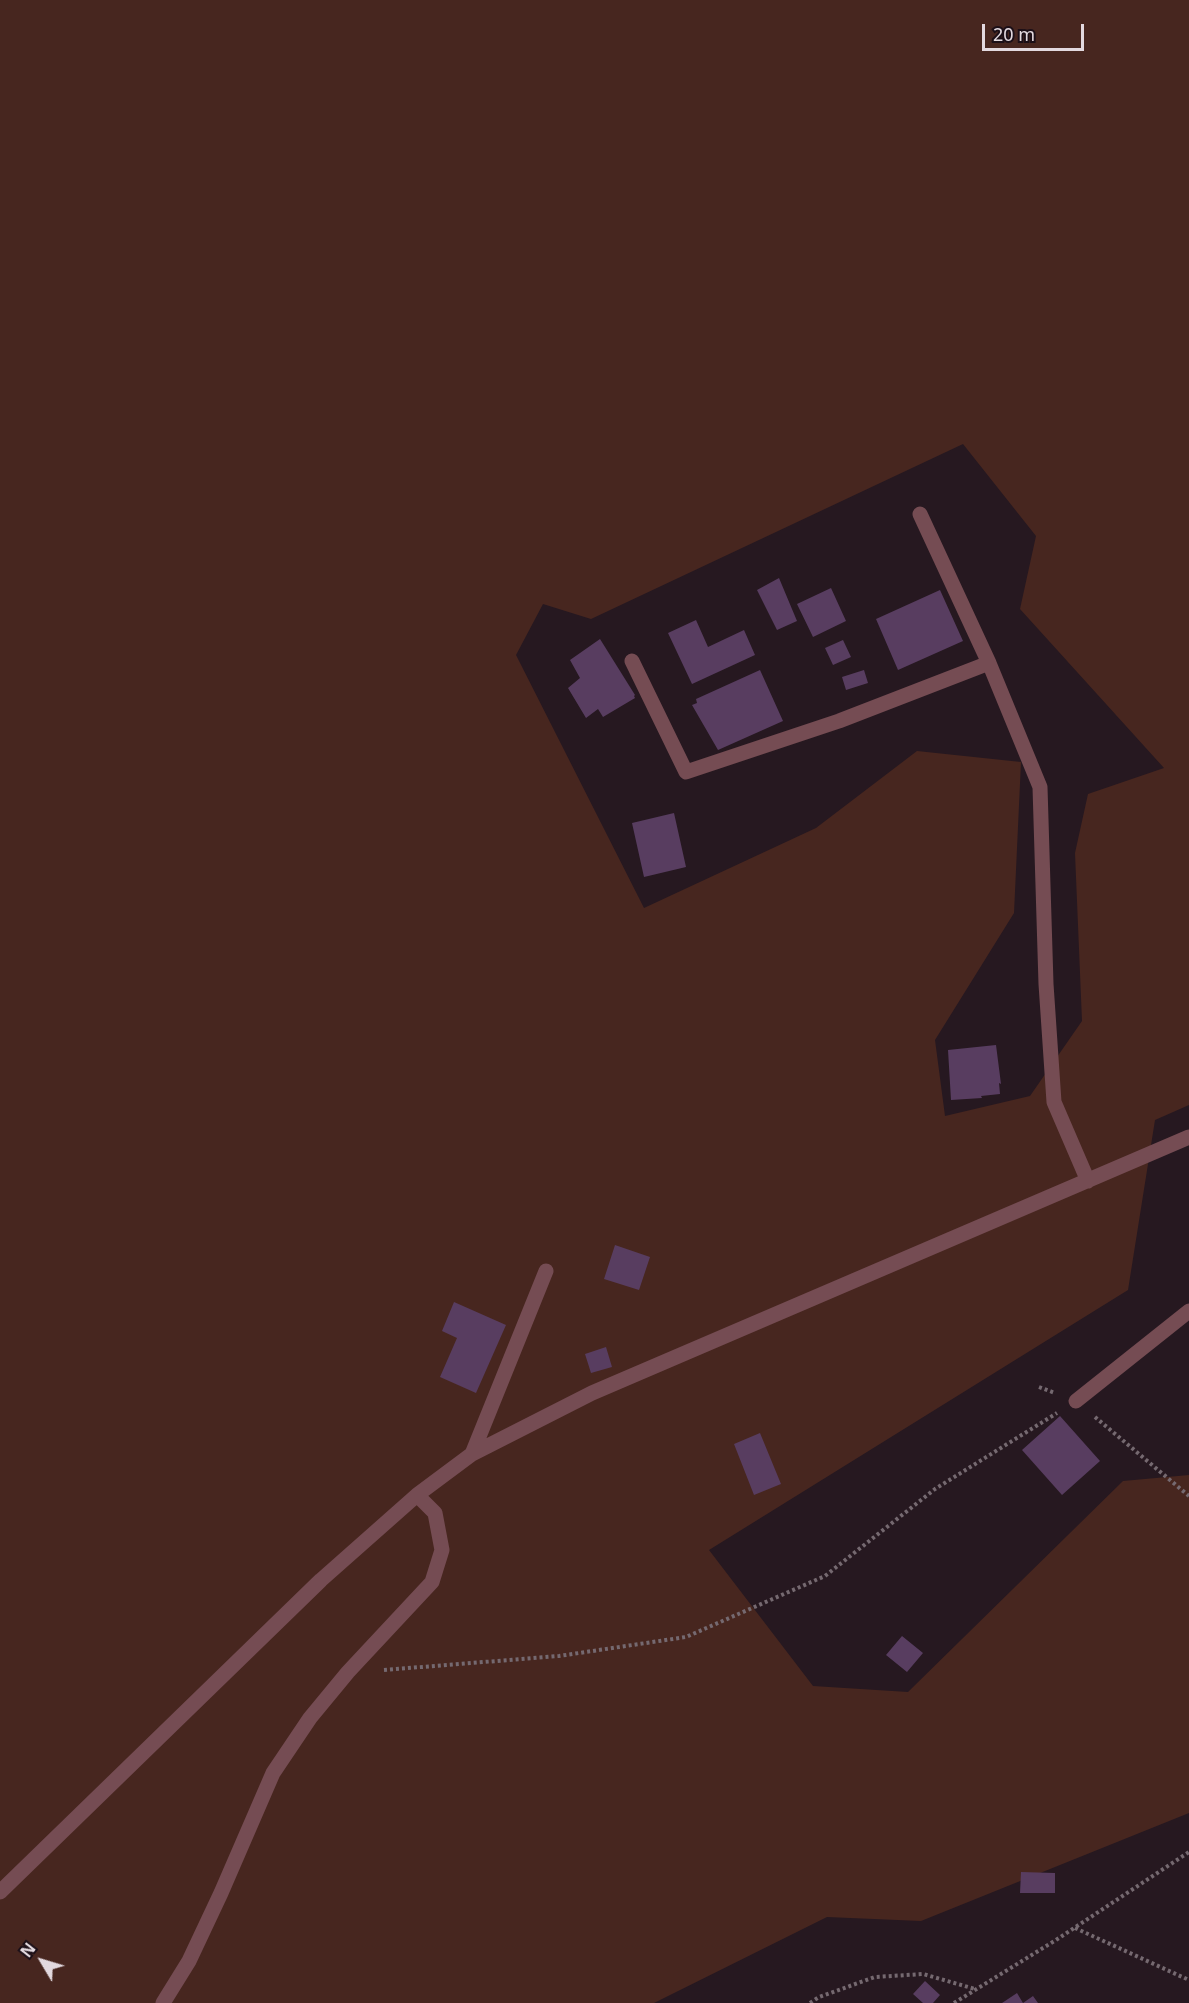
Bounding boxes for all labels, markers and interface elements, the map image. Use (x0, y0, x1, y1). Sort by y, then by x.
scale bar (985, 12, 1087, 50)
text: 20 m (993, 22, 1035, 46)
north arrow (12, 1931, 72, 1991)
text: N (15, 1938, 40, 1962)

